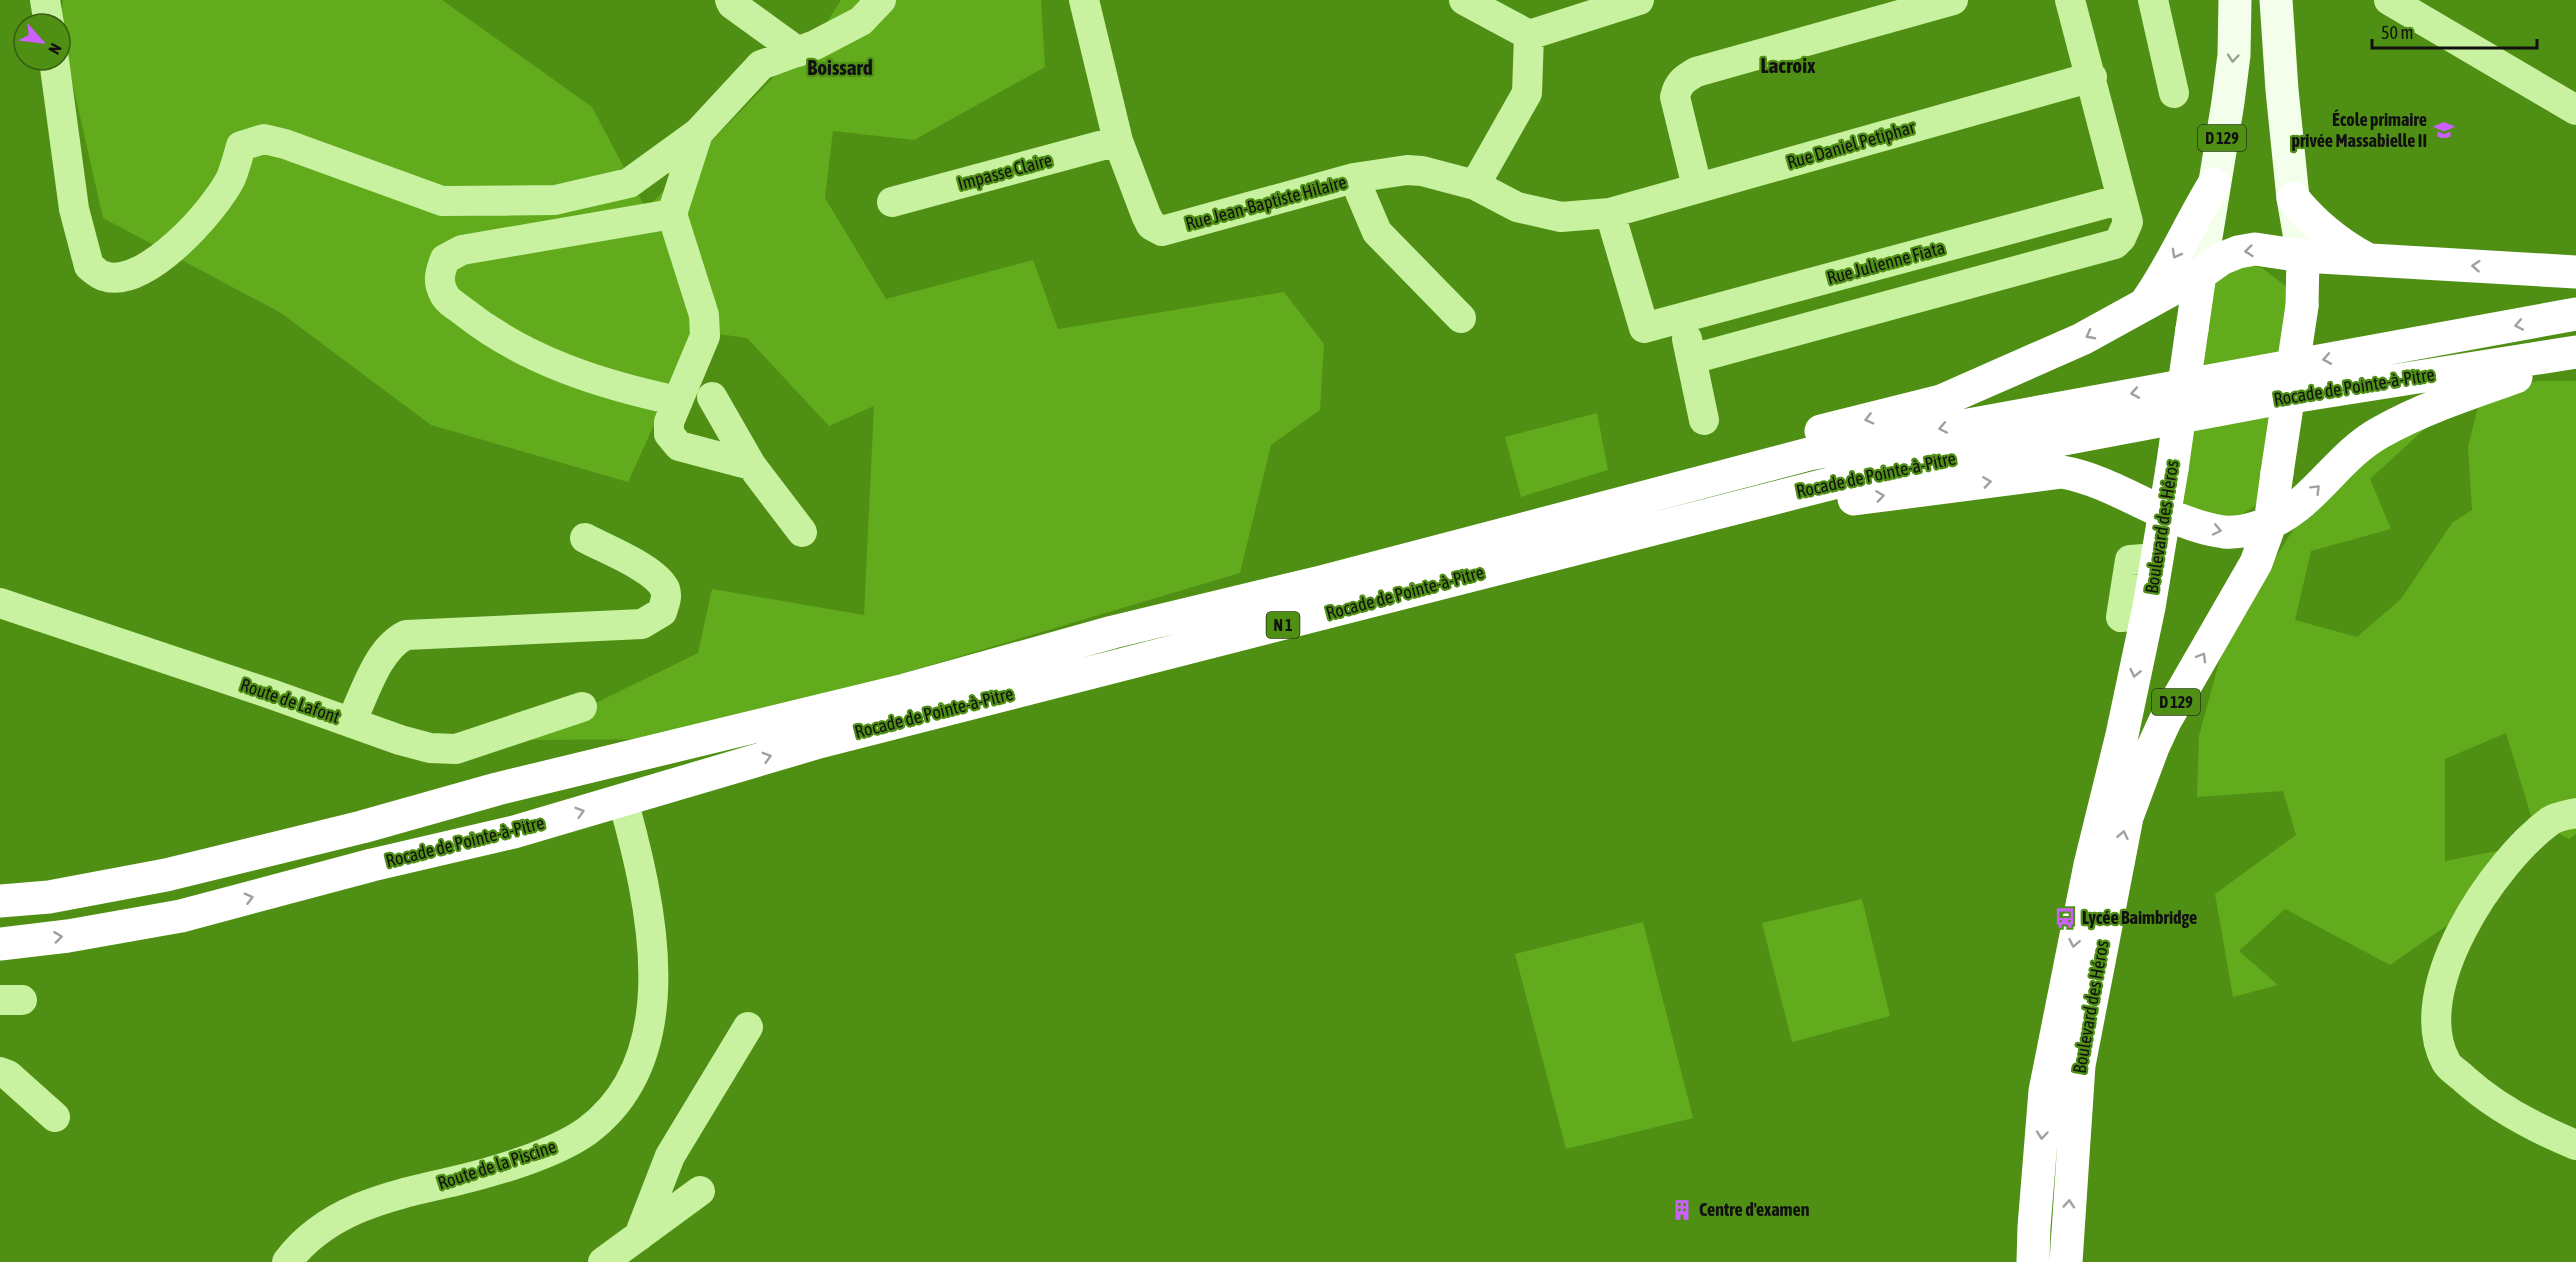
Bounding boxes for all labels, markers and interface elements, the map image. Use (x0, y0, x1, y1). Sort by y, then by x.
north arrow (12, 12, 72, 72)
scale bar (2372, 12, 2537, 50)
text: 50 m (2381, 22, 2413, 43)
text: N (45, 41, 65, 57)
district label: Lacroix (1760, 53, 1816, 77)
one-way arrow (2227, 54, 2240, 63)
district label: Boissard (807, 55, 873, 79)
place label: École primaire privée Massabielle II (2292, 109, 2427, 151)
street label: Rue Daniel Petiphar (1784, 116, 1918, 173)
school or university icon: École primaire privée Massabielle II (2432, 118, 2456, 142)
road number: D 129 (2198, 125, 2246, 151)
street label: Impasse Claire (955, 149, 1054, 194)
street label: Rue Jean-Baptiste Hilaire (1183, 171, 1349, 234)
street label: Rue Julienne Fiata (1825, 237, 1947, 288)
one-way arrow (2244, 244, 2253, 257)
one-way arrow (2172, 248, 2183, 258)
one-way arrow (2471, 259, 2480, 272)
one-way arrow (2514, 318, 2524, 331)
one-way arrow (2086, 328, 2097, 339)
one-way arrow (2322, 352, 2332, 365)
street label: Rocade de Pointe-à-Pitre (2272, 363, 2436, 410)
one-way arrow (2130, 387, 2139, 399)
one-way arrow (1865, 411, 1875, 424)
one-way arrow (1938, 421, 1948, 434)
street label: Rocade de Pointe-à-Pitre (1794, 447, 1958, 502)
street label: Boulevard des Héros (2141, 459, 2182, 595)
one-way arrow (1982, 476, 1991, 488)
one-way arrow (2309, 486, 2320, 497)
one-way arrow (1875, 490, 1885, 502)
one-way arrow (2212, 523, 2222, 536)
street label: Rocade de Pointe-à-Pitre (1324, 561, 1486, 624)
road number: N 1 (1266, 612, 1300, 638)
one-way arrow (2194, 653, 2206, 663)
one-way arrow (2129, 668, 2142, 678)
street label: Route de Lafont (238, 674, 343, 727)
street label: Rocade de Pointe-à-Pitre (852, 683, 1015, 742)
road number: D 129 (2152, 689, 2200, 715)
one-way arrow (761, 752, 772, 764)
one-way arrow (574, 807, 585, 819)
street label: Rocade de Pointe-à-Pitre (383, 812, 546, 871)
one-way arrow (2116, 830, 2129, 840)
one-way arrow (243, 893, 254, 905)
bus stop icon: Lycée Baimbridge (2053, 906, 2077, 930)
place label: Lycée Baimbridge (2082, 907, 2197, 928)
one-way arrow (53, 931, 63, 944)
one-way arrow (2068, 937, 2081, 947)
street label: Boulevard des Héros (2068, 939, 2113, 1075)
one-way arrow (2036, 1130, 2049, 1139)
street label: Route de la Piscine (435, 1135, 559, 1194)
building icon: Centre d'examen (1670, 1198, 1694, 1222)
place label: Centre d'examen (1699, 1199, 1810, 1220)
one-way arrow (2062, 1199, 2075, 1208)

